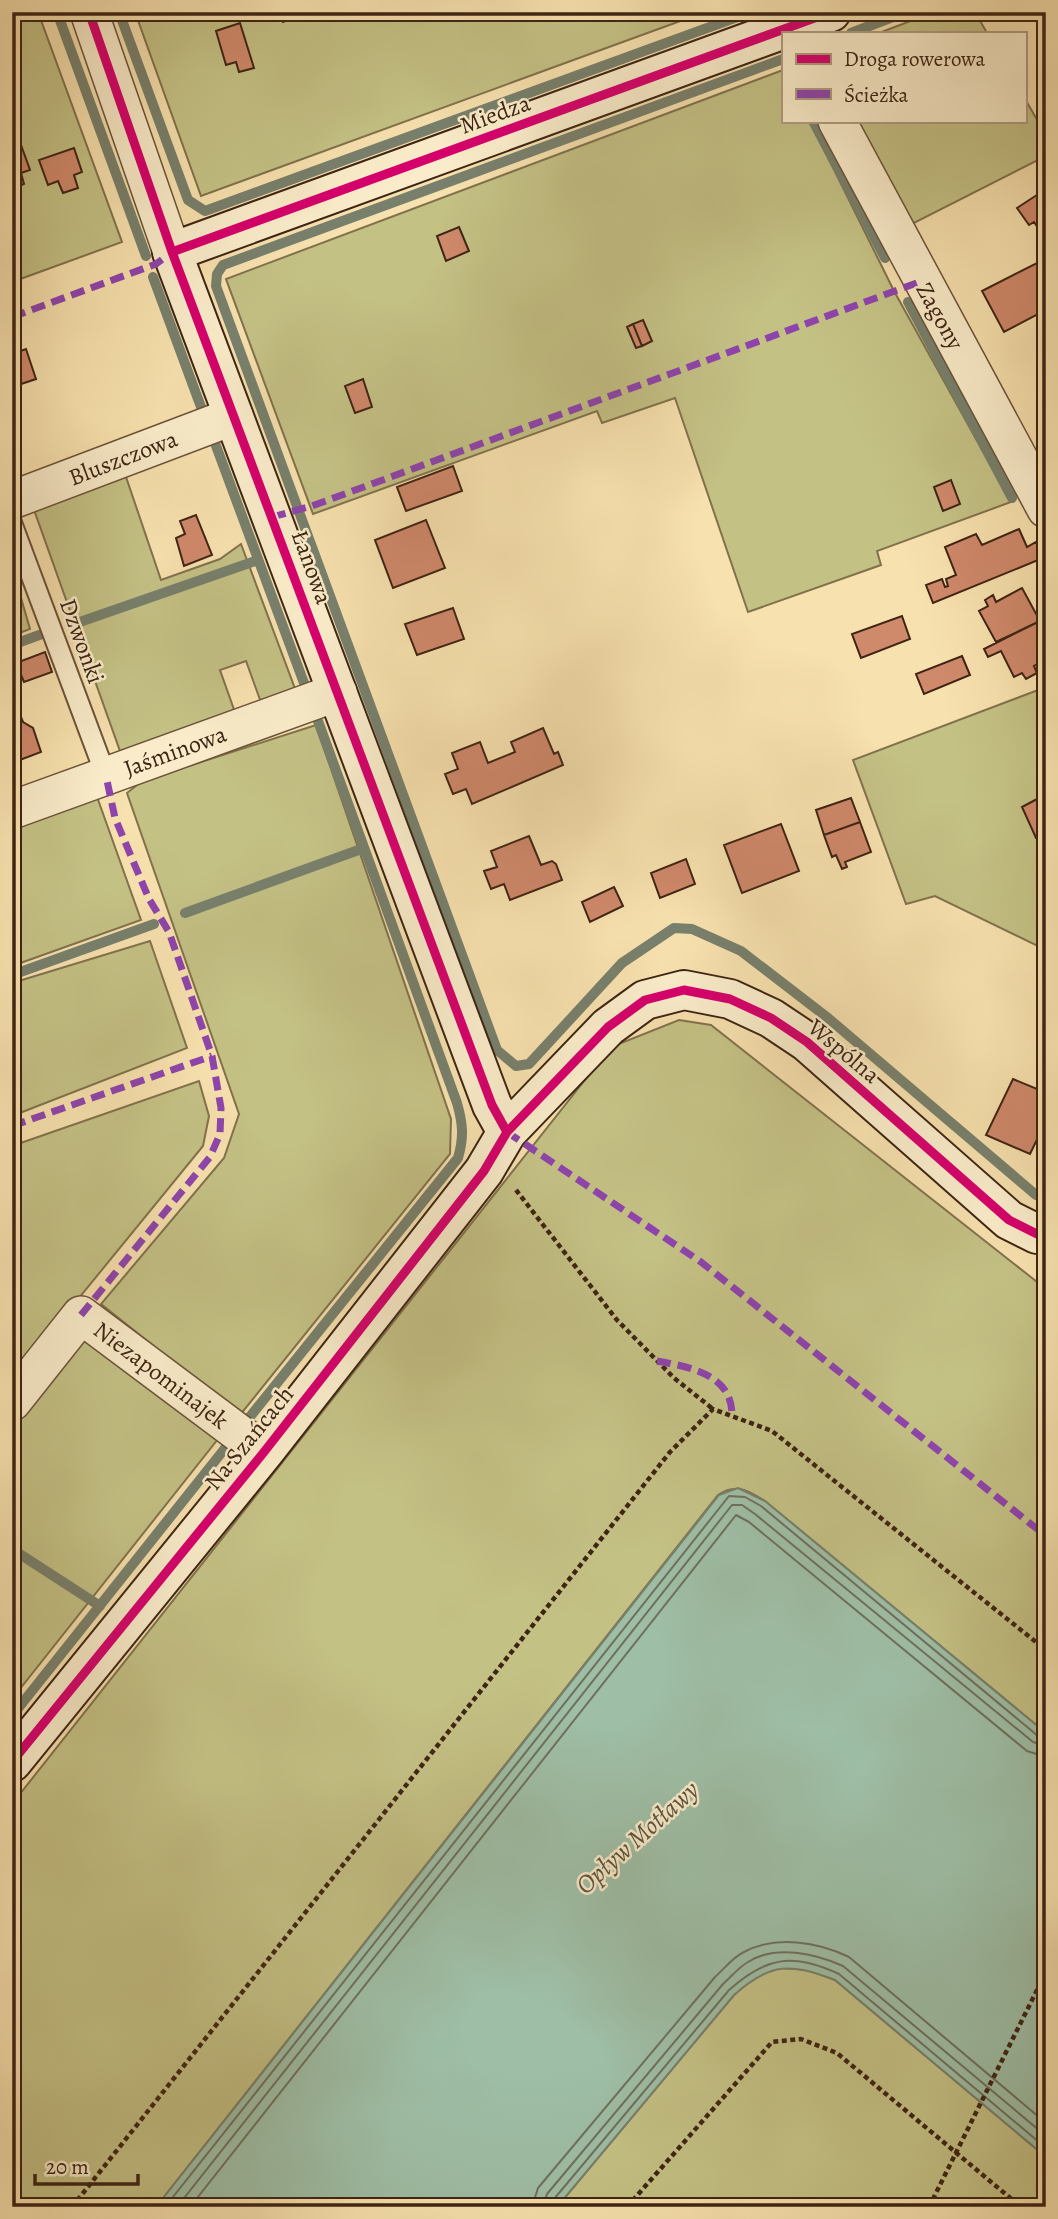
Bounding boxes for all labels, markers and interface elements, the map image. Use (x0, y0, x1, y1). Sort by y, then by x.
legend (782, 32, 1026, 122)
text: Droga rowerowa (844, 45, 986, 73)
text: Ścieżka (844, 81, 909, 109)
street label: Miedza (455, 86, 535, 141)
street label: Zagony (909, 277, 972, 356)
street label: Bluszczowa (64, 422, 183, 493)
street label: Łanowa (284, 525, 340, 609)
street label: Dzwonki (52, 594, 112, 688)
street label: Jaśminowa (119, 717, 232, 784)
street label: Wspólna (800, 1011, 888, 1091)
street label: Niezapominajek (87, 1314, 235, 1436)
street label: Na Szańcach (197, 1379, 301, 1497)
water label: Opływ Motławy (568, 1773, 707, 1902)
scale bar (35, 2142, 138, 2186)
text: 20 m (46, 2153, 89, 2181)

